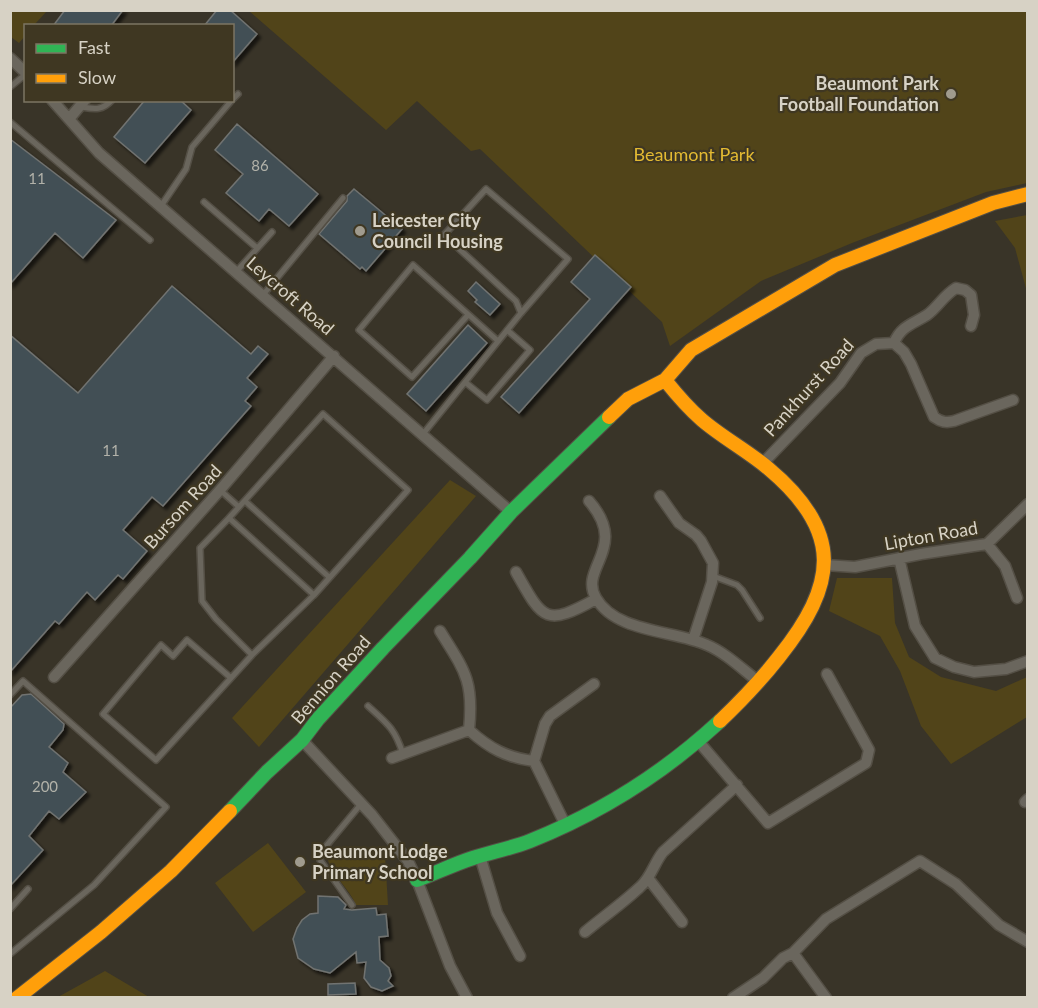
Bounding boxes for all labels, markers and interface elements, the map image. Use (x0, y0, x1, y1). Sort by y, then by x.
legend (24, 24, 234, 102)
text: Fast (78, 36, 111, 58)
text: Slow (78, 66, 116, 88)
place label: Beaumont Park Football Foundation (778, 72, 939, 115)
marker: Beaumont Park Football Foundation (944, 87, 958, 101)
park label: Beaumont Park (633, 143, 755, 165)
house number: 86 (251, 156, 269, 174)
house number: 11 (28, 169, 46, 187)
place label: Leicester City Council Housing (372, 209, 503, 252)
marker: Leicester City Council Housing (353, 224, 367, 238)
street label: Leycroft Road (242, 251, 339, 339)
street label: Pankhurst Road (759, 334, 858, 441)
house number: 11 (102, 441, 120, 459)
street label: Bursom Road (139, 460, 226, 553)
street label: Lipton Road (882, 516, 979, 554)
street label: Bennion Road (286, 631, 375, 728)
house number: 200 (32, 777, 58, 795)
place label: Beaumont Lodge Primary School (312, 840, 448, 883)
marker: Beaumont Lodge Primary School (293, 855, 307, 869)

